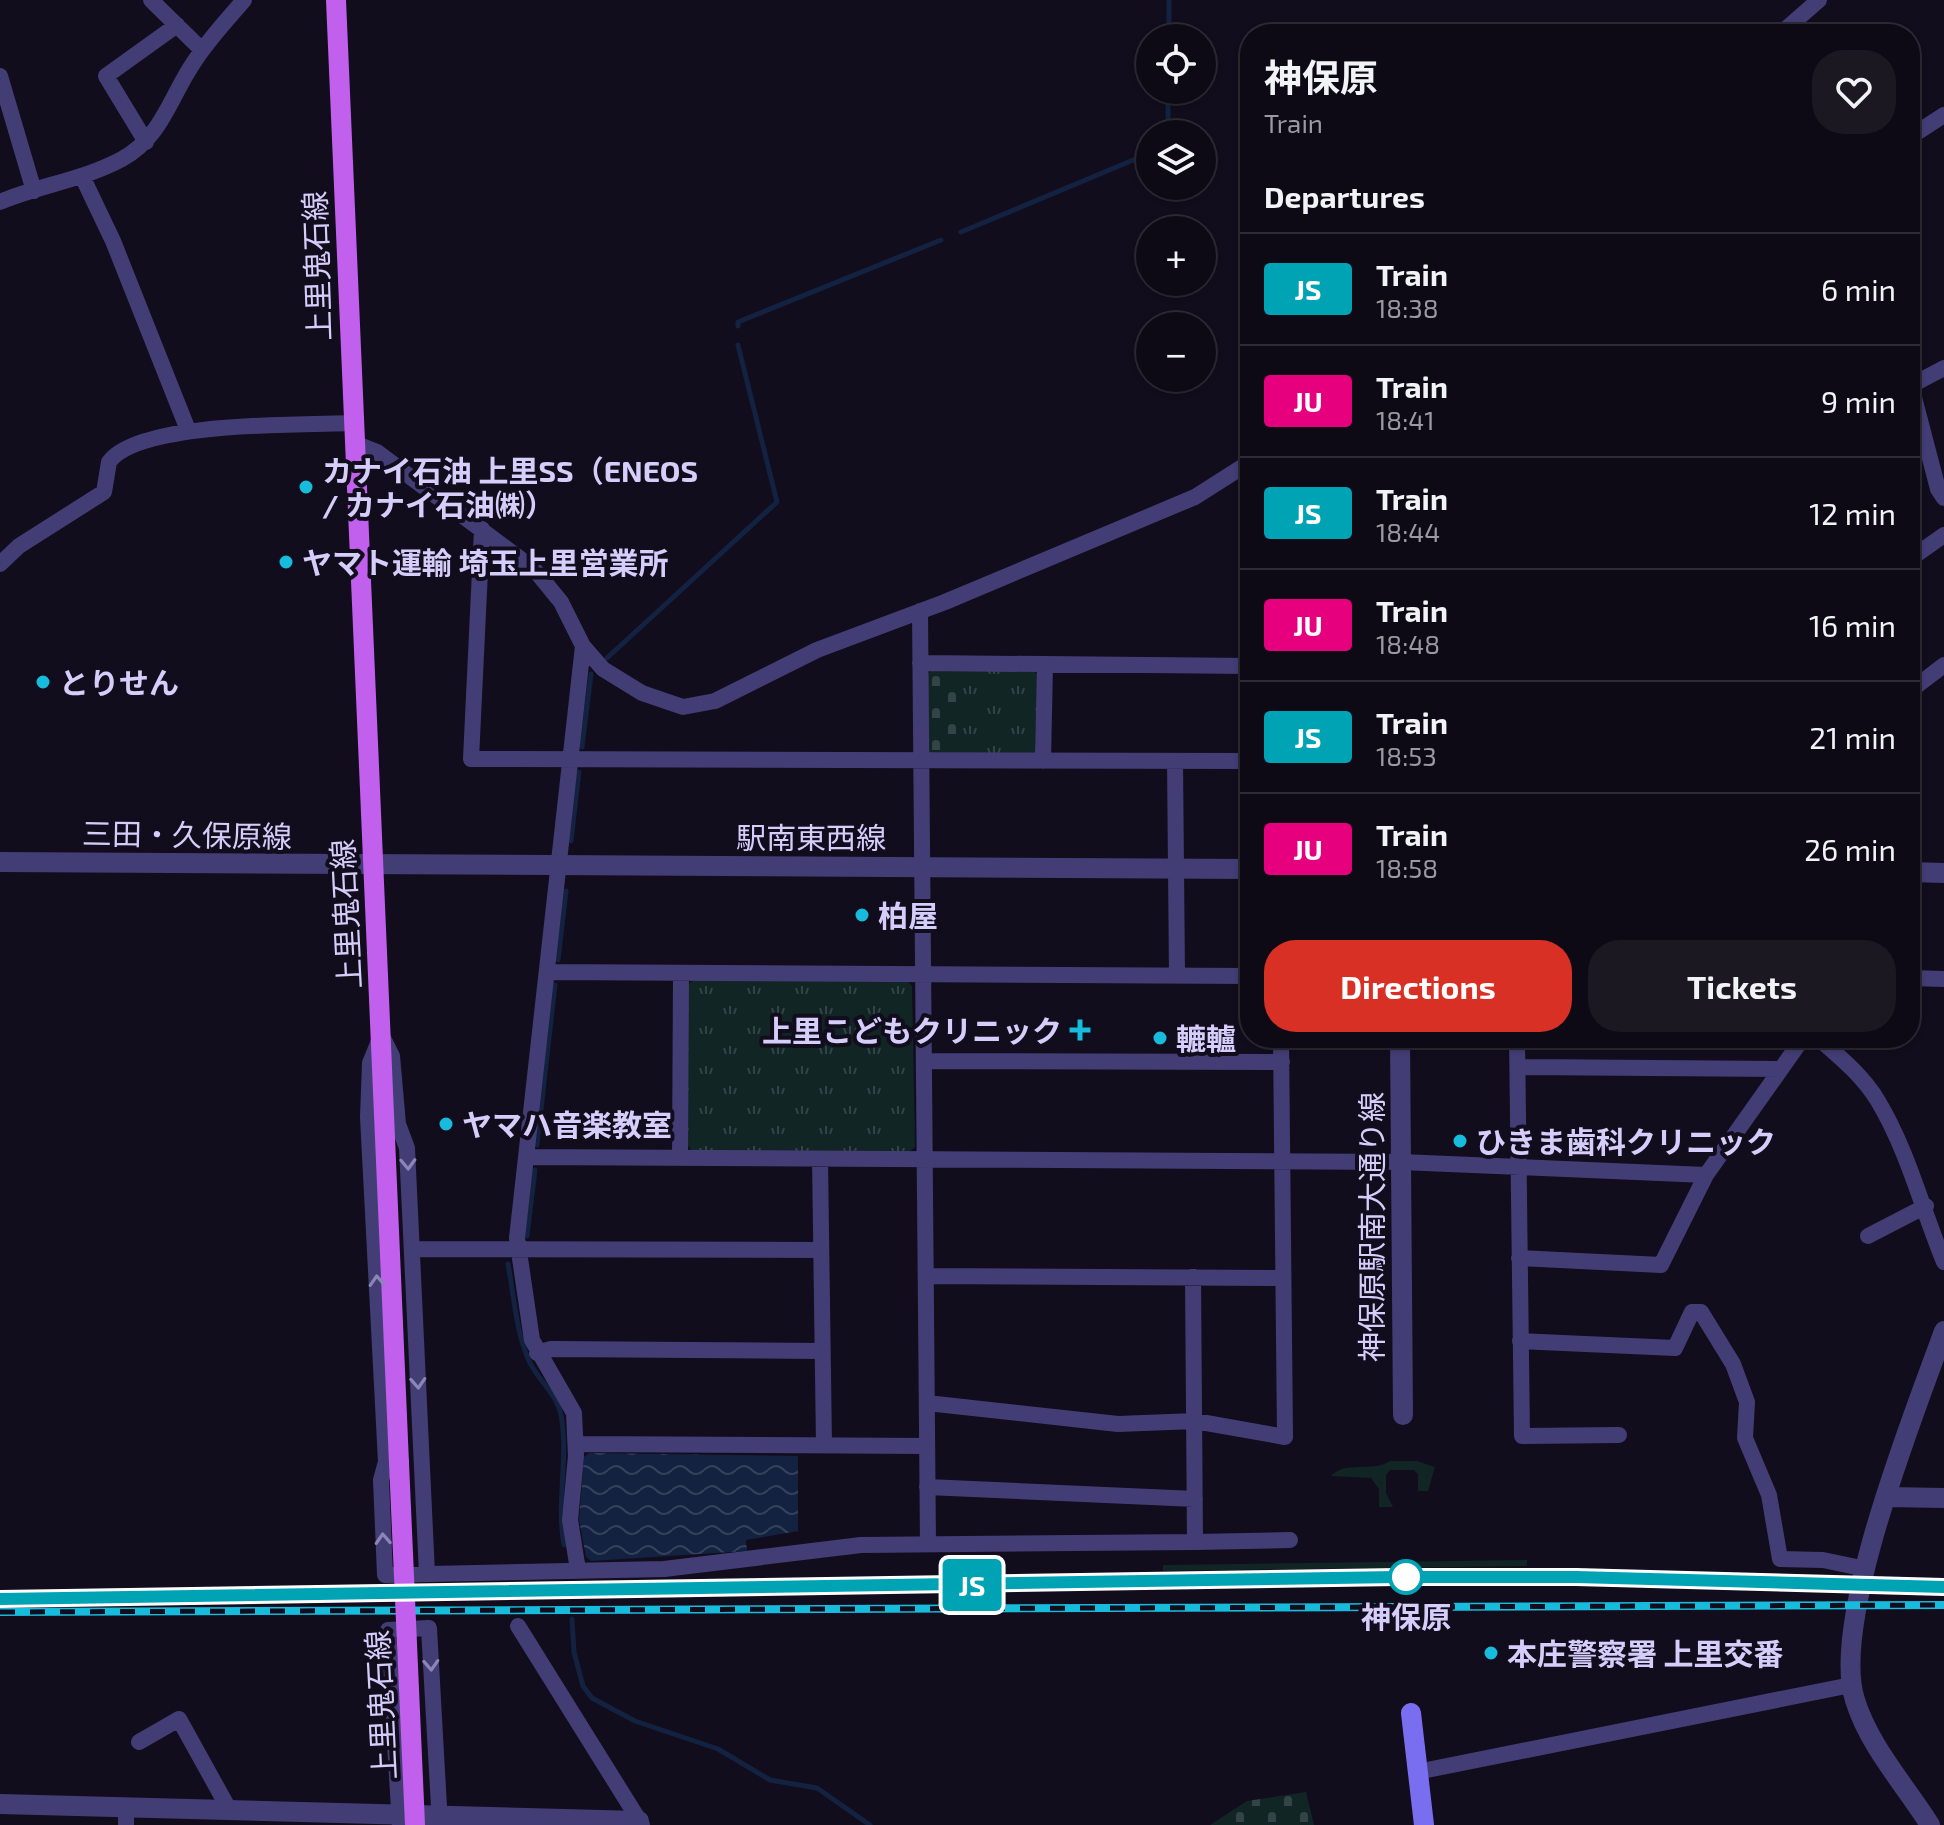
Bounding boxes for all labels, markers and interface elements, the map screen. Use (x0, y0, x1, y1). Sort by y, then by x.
map controls (1136, 24, 1216, 392)
button: locate (1136, 24, 1216, 104)
button: heart (1812, 50, 1896, 134)
text: 神保原 (1264, 54, 1378, 100)
text: Train (1264, 107, 1323, 138)
button: layers (1136, 120, 1216, 200)
text: Departures (1264, 178, 1425, 214)
street label: 上里鬼石線 (295, 190, 337, 342)
button: + (1136, 216, 1216, 296)
text: Train (1376, 256, 1448, 292)
text: 6 min (1821, 271, 1896, 307)
text: JS (1295, 272, 1321, 306)
text: 18:38 (1376, 292, 1439, 323)
button: − (1136, 312, 1216, 392)
text: Train (1376, 368, 1448, 404)
text: 9 min (1821, 383, 1896, 419)
text: JU (1293, 384, 1323, 418)
text: 18:41 (1376, 404, 1435, 435)
place label: カナイ石油 上里SS（ENEOS / カナイ石油㈱） (322, 452, 698, 522)
marker: カナイ石油 上里SS（ENEOS / カナイ石油㈱） (297, 478, 315, 496)
text: Train (1376, 480, 1448, 516)
text: 12 min (1809, 495, 1896, 531)
text: JS (1295, 496, 1321, 530)
text: 18:44 (1376, 516, 1440, 547)
place label: ヤマト運輸 埼玉上里営業所 (302, 544, 668, 580)
marker: ヤマト運輸 埼玉上里営業所 (277, 553, 295, 571)
text: Train (1376, 592, 1448, 628)
text: 16 min (1809, 607, 1896, 643)
text: JU (1293, 608, 1323, 642)
text: 18:48 (1376, 628, 1440, 659)
place label: とりせん (59, 664, 179, 700)
marker: とりせん (34, 673, 52, 691)
text: Train (1376, 704, 1448, 740)
text: 21 min (1809, 719, 1896, 755)
text: JS (1295, 720, 1321, 754)
text: 18:53 (1376, 740, 1437, 771)
street label: 三田・久保原線 (82, 814, 292, 854)
text: Train (1376, 816, 1448, 852)
street label: 駅南東西線 (736, 819, 886, 855)
text: 26 min (1804, 831, 1896, 867)
text: JU (1293, 832, 1323, 866)
street label: 上里鬼石線 (323, 838, 367, 990)
text: 18:58 (1376, 852, 1438, 883)
place label: 柏屋 (878, 897, 938, 933)
marker: 柏屋 (853, 906, 871, 924)
button: Directions (1264, 940, 1572, 1032)
button: Tickets (1588, 940, 1896, 1032)
place label: 上里こどもクリニック (762, 1012, 1062, 1048)
marker: 上里こどもクリニック (1069, 1019, 1091, 1041)
place label: 轆轤 (1176, 1020, 1236, 1056)
marker: 轆轤 (1151, 1029, 1169, 1047)
street label: 神保原駅南大通り線 (1353, 1092, 1389, 1362)
place label: ヤマハ音楽教室 (462, 1106, 672, 1142)
marker: ヤマハ音楽教室 (437, 1115, 455, 1133)
place label: ひきま歯科クリニック (1476, 1123, 1776, 1159)
marker: ひきま歯科クリニック (1451, 1132, 1469, 1150)
one-way arrow (399, 1158, 416, 1171)
one-way arrow (369, 1274, 386, 1287)
one-way arrow (409, 1377, 426, 1390)
one-way arrow (375, 1532, 392, 1545)
line badge: JS (936, 1559, 1008, 1611)
marker: 神保原 (1389, 1560, 1423, 1594)
text: JS (959, 1568, 985, 1602)
place label: 神保原 (1361, 1598, 1451, 1634)
street label: 上里鬼石線 (358, 1629, 402, 1781)
place label: 本庄警察署 上里交番 (1507, 1635, 1783, 1671)
marker: 本庄警察署 上里交番 (1482, 1644, 1500, 1662)
one-way arrow (422, 1659, 439, 1672)

